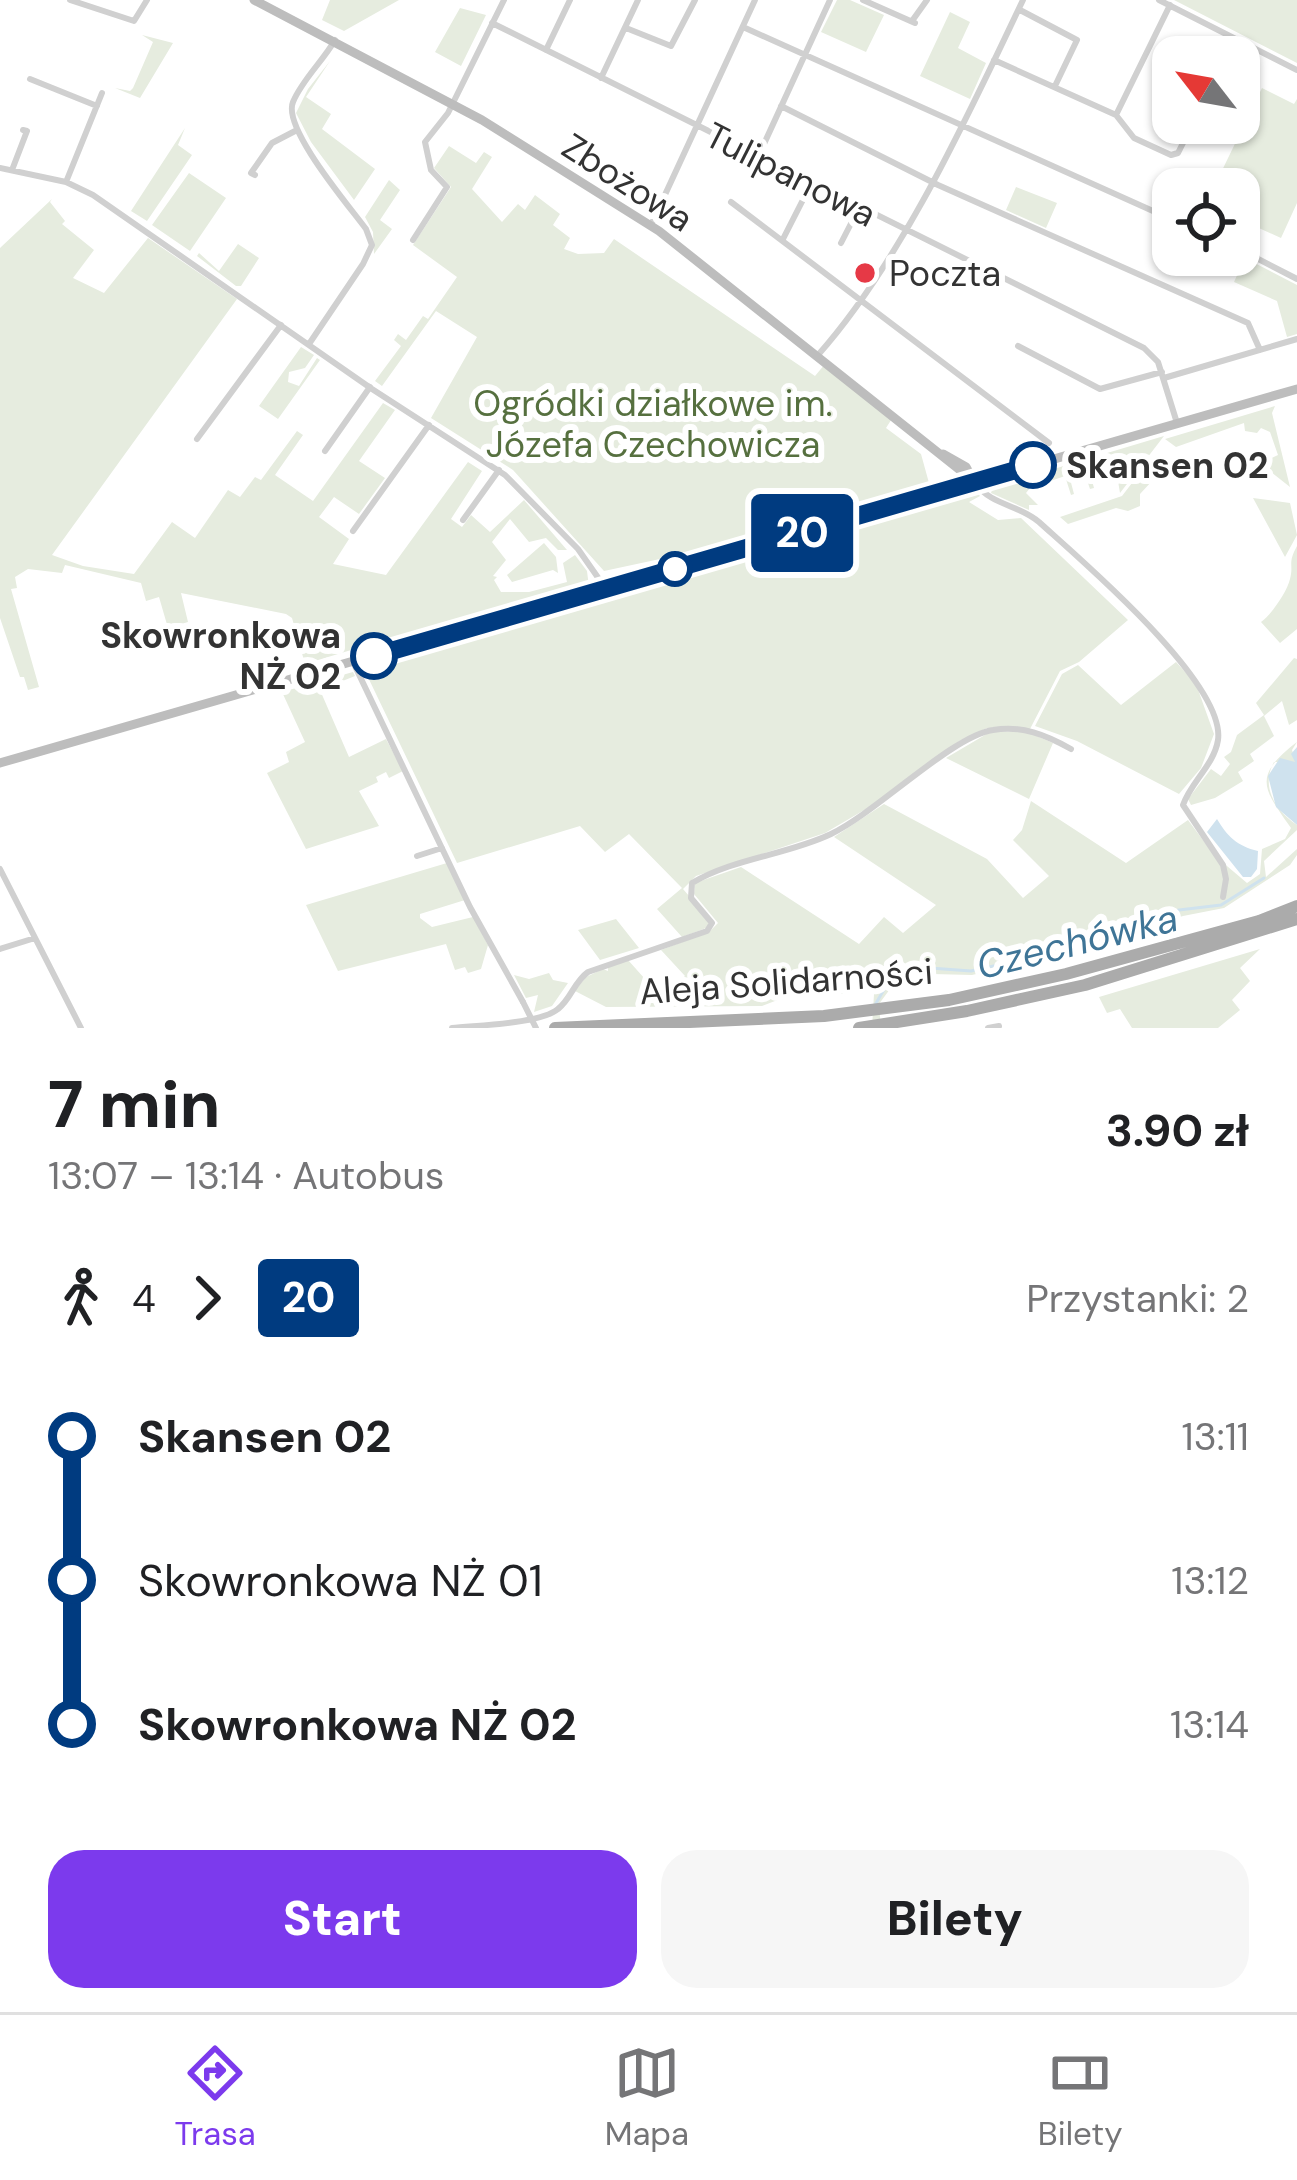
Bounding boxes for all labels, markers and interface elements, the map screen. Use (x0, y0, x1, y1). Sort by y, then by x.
north arrow (1152, 36, 1260, 144)
map controls (1152, 36, 1260, 276)
street label: Tulipanowa (697, 111, 884, 238)
street label: Zbożowa (553, 123, 702, 242)
button: locate (1152, 168, 1260, 276)
place label: Poczta (889, 250, 1001, 297)
marker: Poczta (852, 260, 878, 286)
park label: Ogródki działkowe im. Józefa Czechowicza (473, 380, 833, 468)
place label: Skansen 02 (1066, 442, 1269, 489)
marker: Skansen 02 (1011, 443, 1055, 487)
line badge: 20 (748, 494, 856, 572)
text: 20 (775, 505, 829, 560)
unlabelled marker (659, 553, 691, 585)
place label: Skowronkowa NŻ 02 (100, 612, 341, 700)
marker: Skowronkowa NŻ 02 (352, 634, 396, 678)
water label: Czechówka (971, 892, 1183, 991)
street label: Aleja Solidarności (638, 948, 934, 1015)
text: 7 min (48, 1062, 220, 1147)
text: 3.90 zł (1106, 1101, 1249, 1160)
text: 13:07 – 13:14 · Autobus (48, 1150, 444, 1201)
icon: walk (48, 1265, 114, 1331)
icon: forward (174, 1265, 240, 1331)
text: 20 (282, 1270, 335, 1325)
text: 4 (132, 1273, 156, 1324)
text: Przystanki: 2 (1026, 1273, 1249, 1324)
text: Skansen 02 (138, 1407, 391, 1466)
text: 13:11 (1182, 1411, 1249, 1462)
text: Skowronkowa NŻ 01 (138, 1551, 543, 1610)
text: 13:12 (1171, 1555, 1249, 1606)
text: Skowronkowa NŻ 02 (138, 1695, 576, 1754)
text: 13:14 (1170, 1699, 1249, 1750)
button: Start (48, 1850, 637, 1988)
button: Bilety (661, 1850, 1249, 1988)
tab: Trasa (174, 2040, 256, 2155)
tab: Mapa (605, 2040, 689, 2155)
tab: Bilety (1038, 2040, 1123, 2155)

